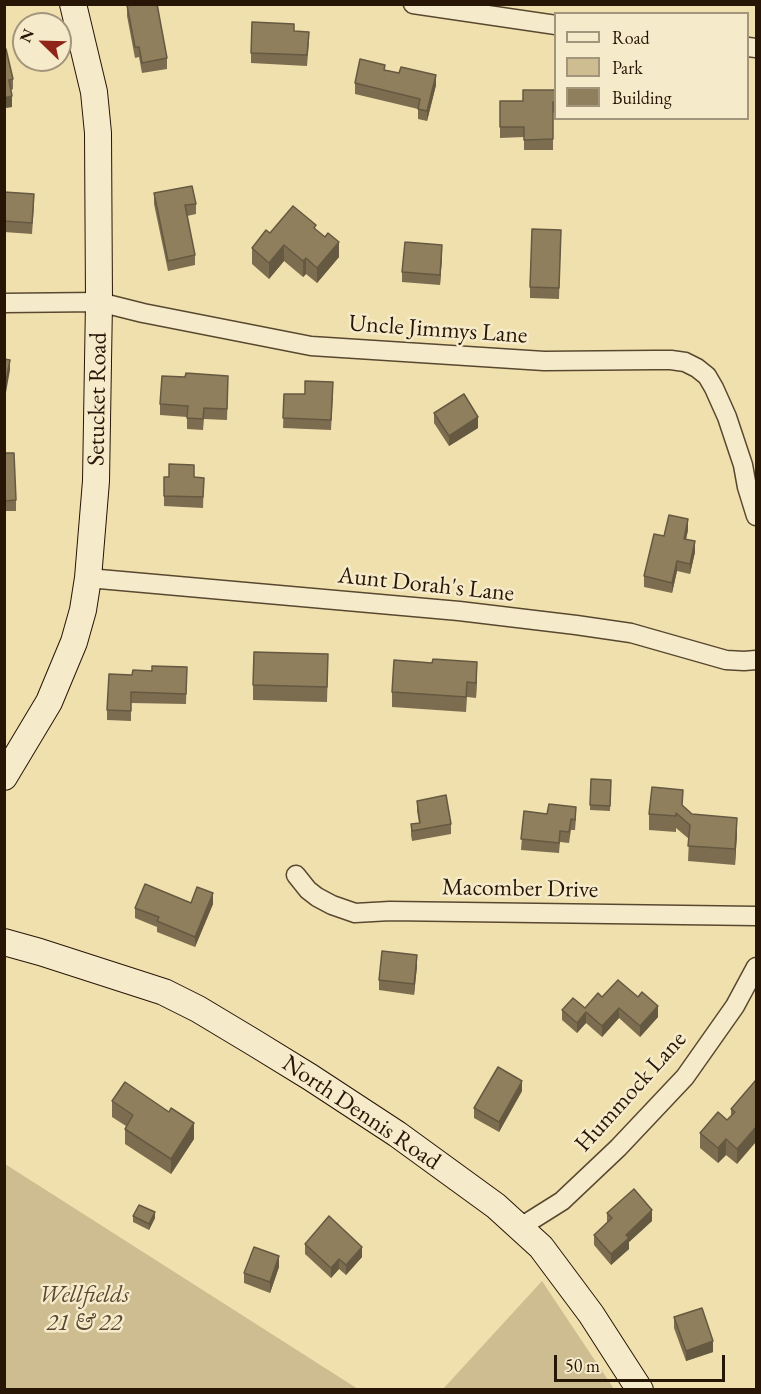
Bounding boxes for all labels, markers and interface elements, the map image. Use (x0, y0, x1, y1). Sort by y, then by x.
north arrow (12, 12, 72, 72)
legend (554, 12, 749, 120)
text: N (15, 25, 39, 46)
text: Road (612, 26, 650, 49)
text: Park (612, 56, 643, 79)
text: Building (612, 86, 672, 109)
street label: Uncle Jimmys Lane (348, 309, 528, 351)
street label: Setucket Road (82, 332, 114, 466)
street label: Aunt Dorah's Lane (336, 561, 516, 609)
street label: Macomber Drive (442, 873, 598, 905)
street label: Hummock Lane (569, 1026, 693, 1158)
street label: North Dennis Road (276, 1049, 446, 1177)
park label: Wellfields 21 & 22 (39, 1281, 129, 1337)
scale bar (557, 1343, 728, 1381)
text: 50 m (565, 1354, 600, 1377)

